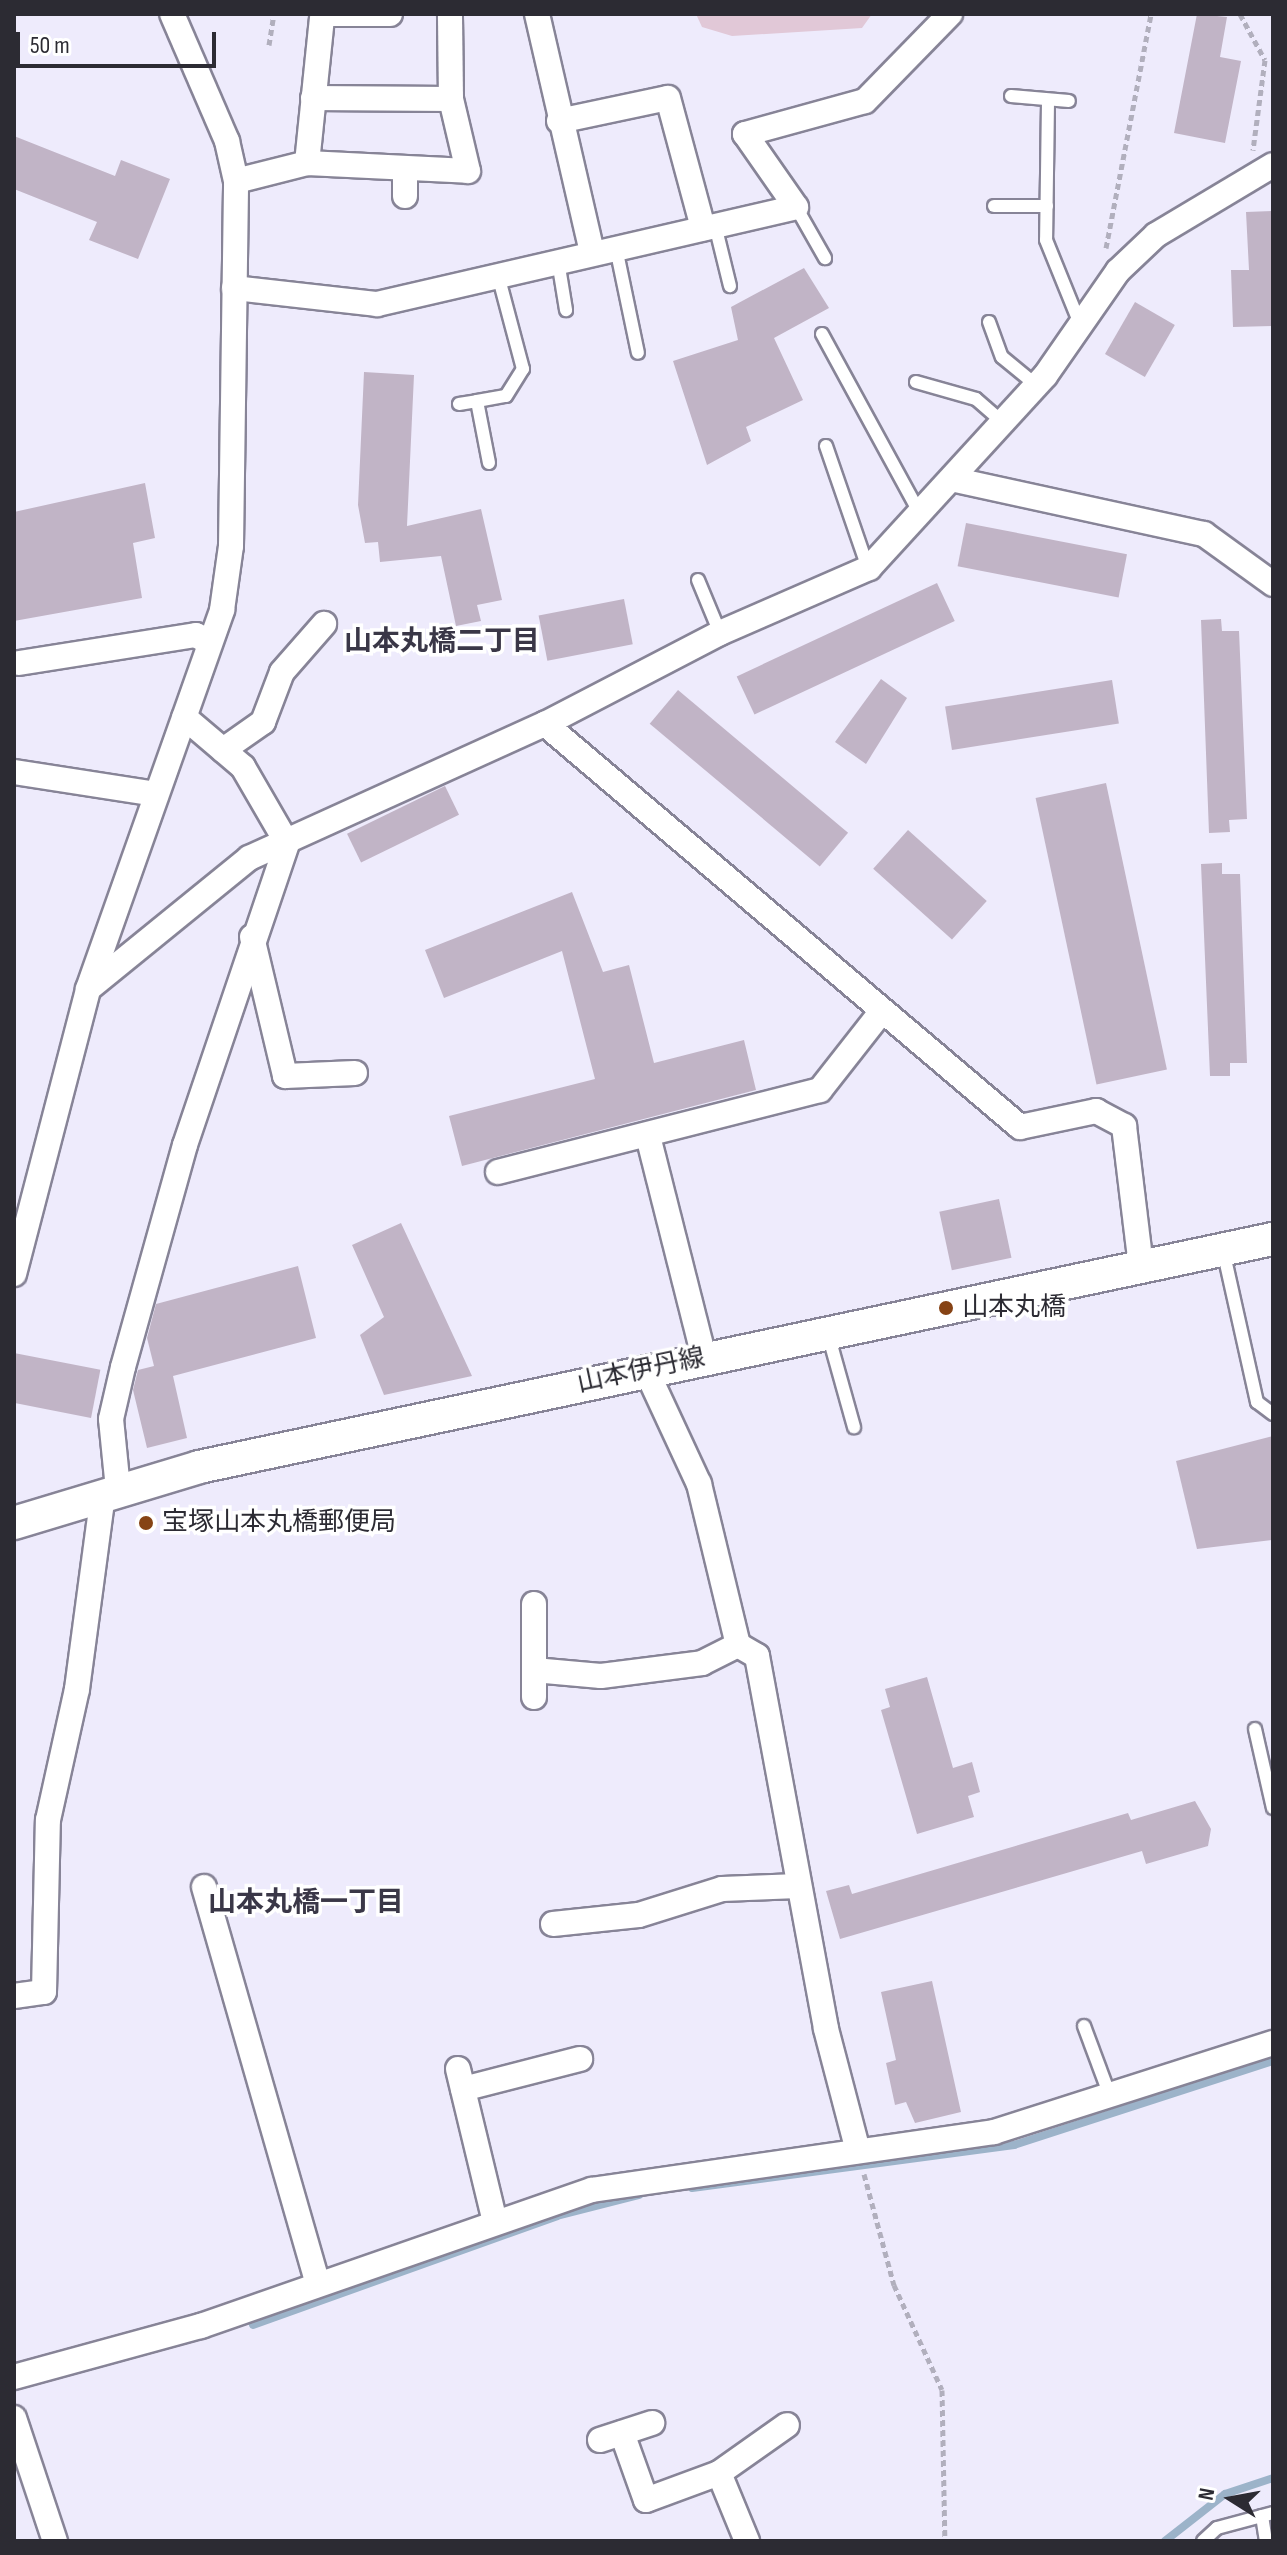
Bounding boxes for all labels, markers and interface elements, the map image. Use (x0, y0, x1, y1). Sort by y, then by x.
scale bar (20, 16, 220, 66)
text: 50 m (30, 31, 70, 60)
district label: 山本丸橋二丁目 (344, 625, 540, 659)
place label: 山本丸橋 (962, 1292, 1066, 1324)
marker: 山本丸橋 (937, 1299, 955, 1317)
street label: 山本伊丹線 (574, 1342, 708, 1400)
place label: 宝塚山本丸橋郵便局 (162, 1507, 396, 1539)
marker: 宝塚山本丸橋郵便局 (137, 1514, 155, 1532)
district label: 山本丸橋一丁目 (208, 1886, 404, 1920)
north arrow (1191, 2459, 1271, 2539)
text: N (1193, 2486, 1221, 2503)

